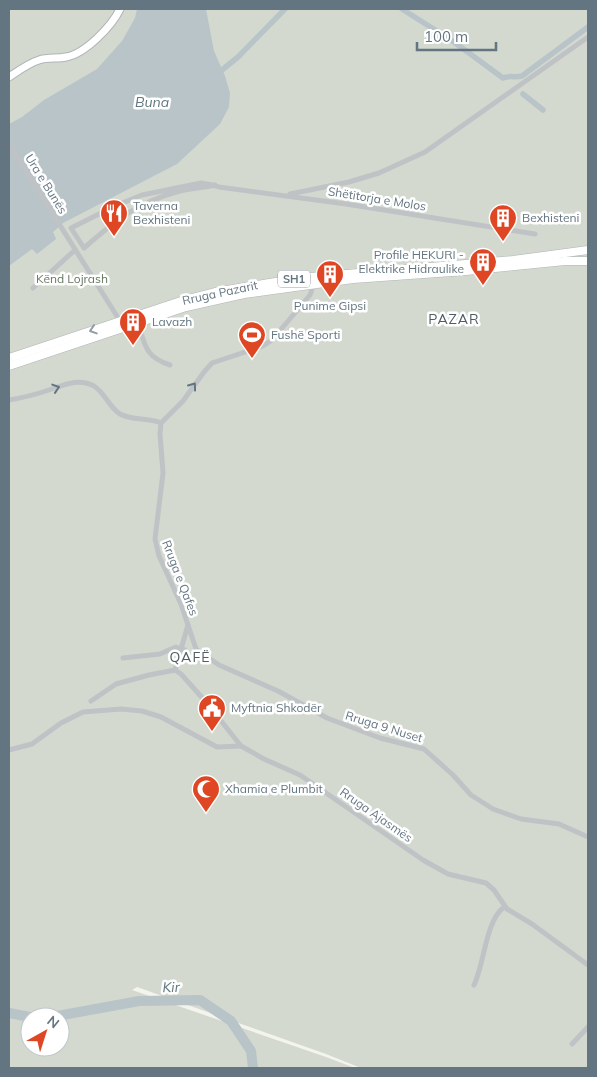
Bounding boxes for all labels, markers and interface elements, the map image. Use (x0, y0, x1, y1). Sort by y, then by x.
scale bar (417, 20, 496, 52)
text: 100 m (424, 27, 468, 46)
water label: Buna (135, 93, 169, 111)
street label: Ura e Bunës (22, 151, 71, 216)
street label: Shëtitorja e Molos (327, 183, 427, 214)
restaurant icon: Taverna Bexhisteni (99, 198, 129, 237)
place label: Taverna Bexhisteni (133, 198, 191, 227)
building icon: Bexhisteni (488, 203, 518, 242)
place label: Bexhisteni (522, 210, 580, 225)
place label: Profile HEKURI - Elektrike Hidraulike (358, 247, 464, 276)
building icon: Profile HEKURI - Elektrike Hidraulike (468, 247, 498, 286)
building icon: Punime Gipsi (315, 259, 345, 298)
road number: SH1 (278, 270, 310, 288)
park label: Kënd Lojrash (36, 271, 108, 286)
street label: Rruga Pazarit (181, 277, 259, 308)
place label: Punime Gipsi (294, 298, 366, 313)
building icon: Lavazh (118, 307, 148, 346)
district label: PAZAR (428, 310, 480, 328)
place label: Lavazh (152, 314, 192, 329)
sports icon: Fushë Sporti (237, 320, 267, 359)
one-way arrow (89, 324, 98, 334)
place label: Fushë Sporti (271, 327, 341, 342)
one-way arrow (187, 382, 196, 392)
one-way arrow (51, 384, 60, 394)
street label: Rruga e Qafes (159, 538, 202, 618)
district label: QAFË (169, 648, 211, 666)
public building icon: Myftnia Shkodër (197, 693, 227, 732)
place label: Myftnia Shkodër (231, 700, 322, 715)
street label: Rruga 9 Nuset (344, 708, 425, 745)
mosque icon: Xhamia e Plumbit (191, 774, 221, 813)
place label: Xhamia e Plumbit (225, 781, 323, 796)
street label: Rruga Ajasmës (337, 784, 415, 845)
water label: Kir (162, 978, 181, 996)
north arrow (20, 1007, 70, 1057)
text: N (43, 1012, 63, 1032)

